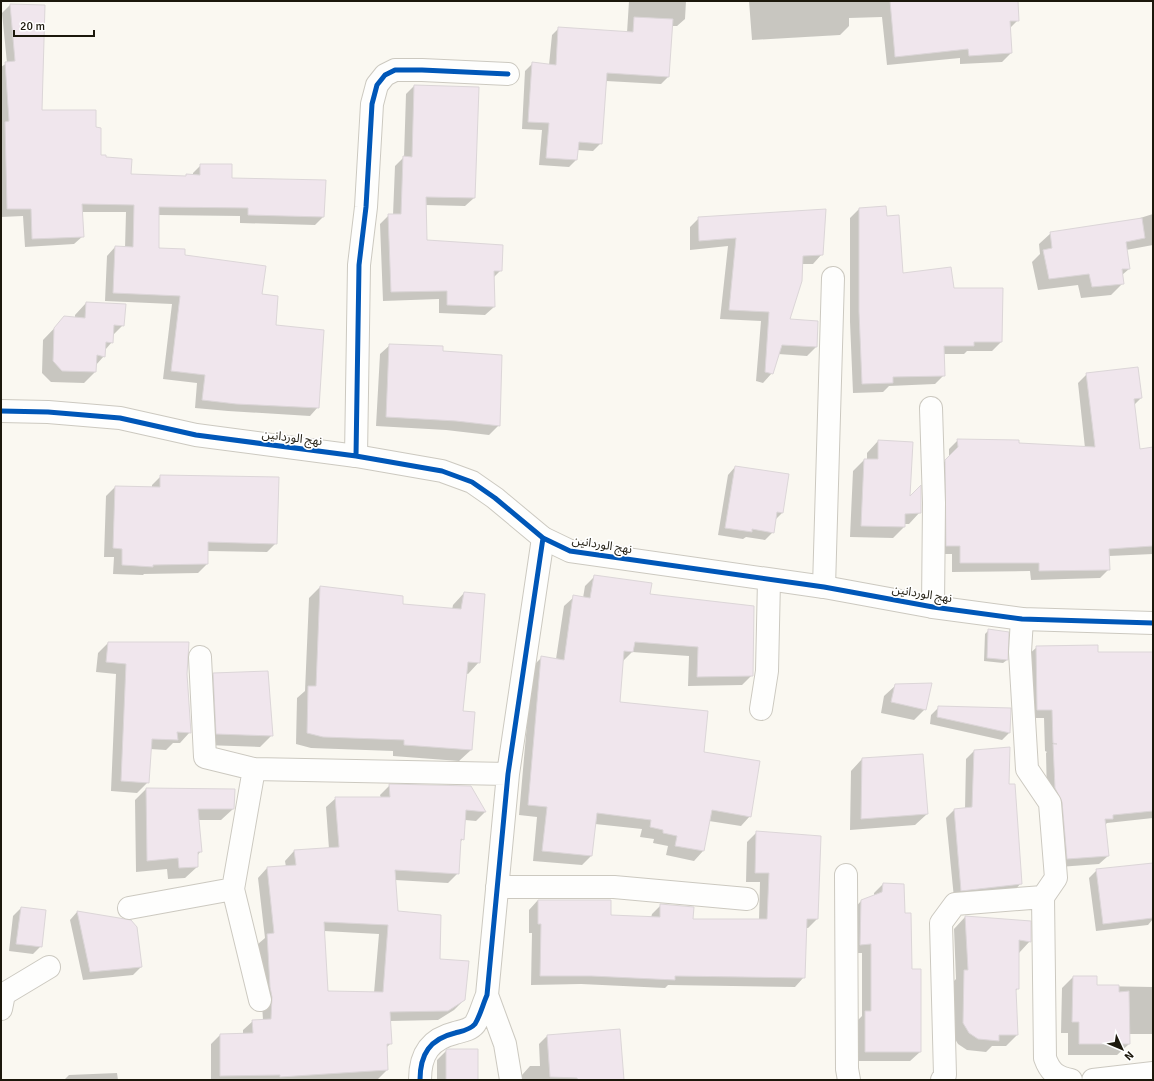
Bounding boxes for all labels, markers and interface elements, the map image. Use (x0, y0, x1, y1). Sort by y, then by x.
scale bar (14, 12, 94, 38)
text: 20 m (20, 19, 45, 34)
street label: نهج الوردانين (261, 427, 323, 450)
street label: نهج الوردانين (571, 533, 633, 558)
street label: نهج الوردانين (891, 582, 953, 607)
north arrow (1102, 1029, 1142, 1069)
text: N (1121, 1048, 1136, 1063)

